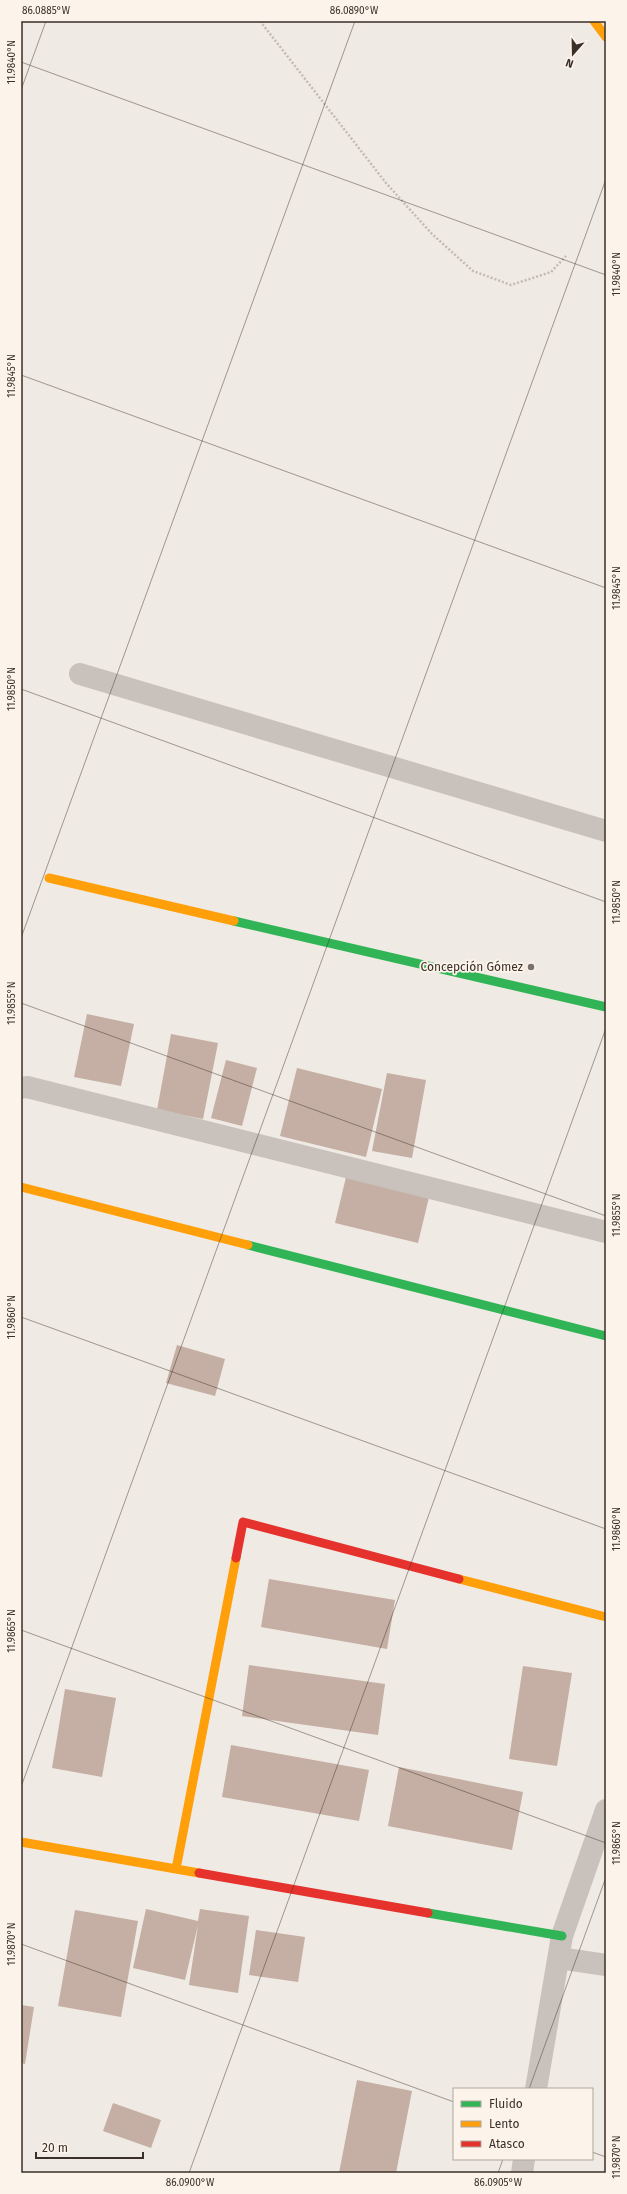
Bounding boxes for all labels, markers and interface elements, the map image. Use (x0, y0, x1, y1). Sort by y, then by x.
text: 86.0885°W (22, 5, 71, 17)
text: 86.0890°W (330, 5, 379, 17)
north arrow (553, 34, 593, 74)
text: 11.9840°N (6, 40, 18, 84)
text: N (564, 56, 575, 70)
text: 11.9840°N (611, 252, 623, 296)
text: 11.9845°N (6, 354, 18, 398)
text: 11.9845°N (611, 566, 623, 610)
text: 11.9850°N (6, 667, 18, 711)
text: 11.9850°N (611, 880, 623, 924)
place label: Concepción Gómez (420, 960, 523, 974)
marker: Concepción Gómez (526, 962, 536, 972)
text: 11.9855°N (6, 981, 18, 1025)
text: 11.9855°N (611, 1193, 623, 1237)
text: 11.9860°N (6, 1295, 18, 1339)
text: 11.9860°N (611, 1507, 623, 1551)
text: 11.9865°N (6, 1609, 18, 1653)
text: 11.9865°N (611, 1821, 623, 1865)
text: 11.9870°N (6, 1922, 18, 1966)
legend (453, 2088, 593, 2160)
text: Fluido (489, 2097, 523, 2111)
text: Lento (489, 2117, 519, 2131)
scale bar (36, 2134, 143, 2160)
text: 11.9870°N (611, 2135, 623, 2179)
text: Atasco (489, 2137, 525, 2151)
text: 20 m (42, 2141, 68, 2155)
text: 86.0900°W (166, 2177, 215, 2189)
text: 86.0905°W (474, 2177, 523, 2189)

